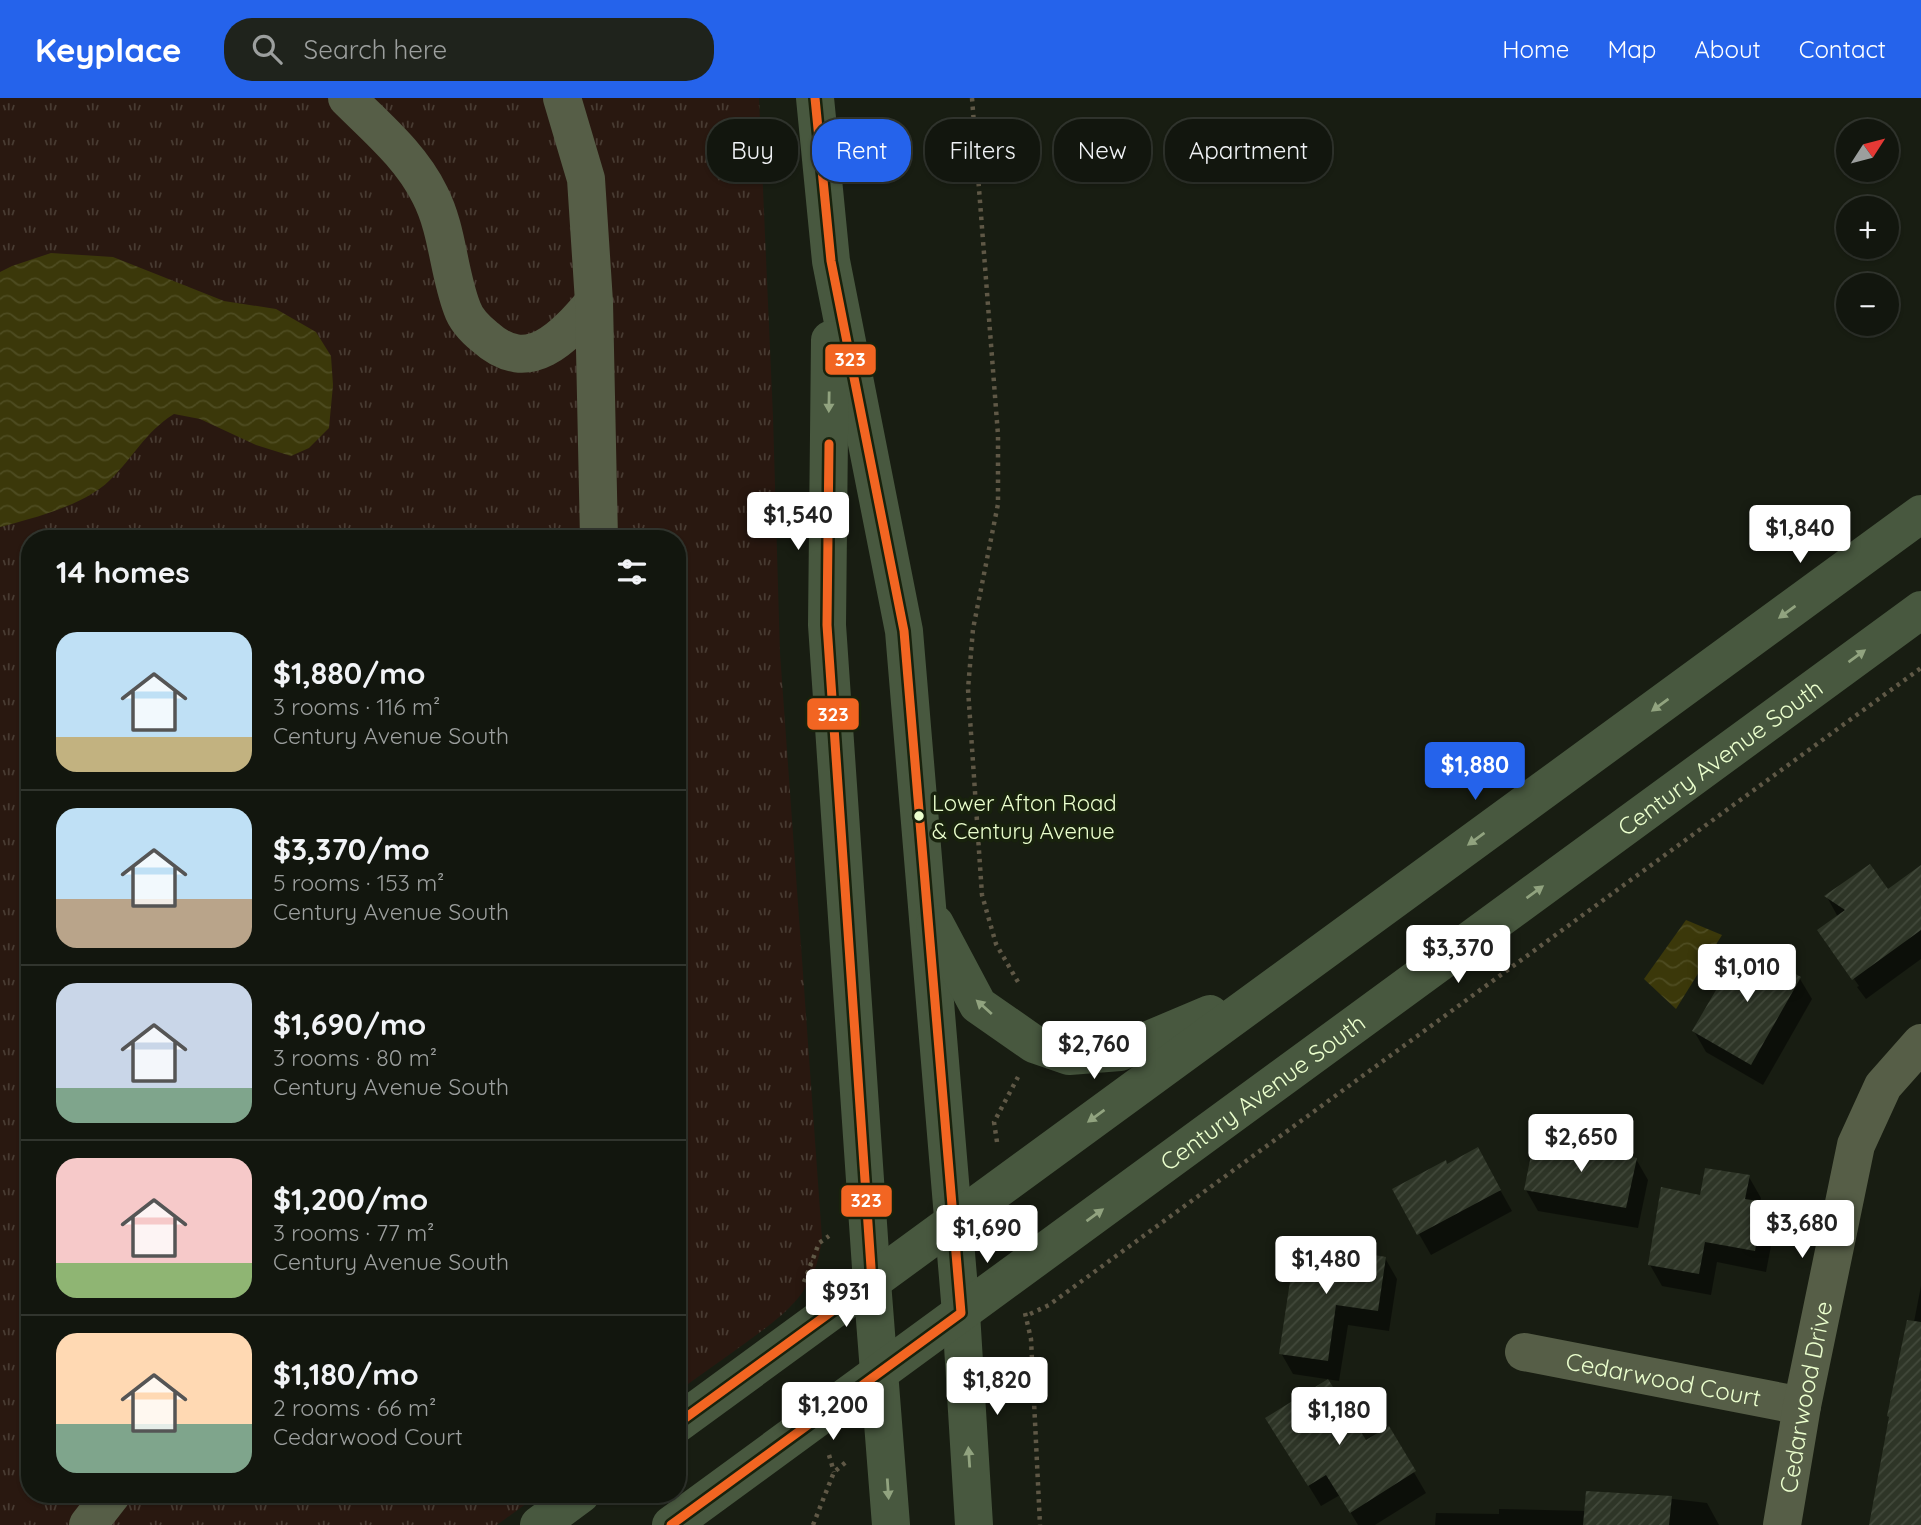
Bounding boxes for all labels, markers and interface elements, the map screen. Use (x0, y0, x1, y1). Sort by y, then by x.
search box (224, 18, 714, 81)
text: Keyplace (35, 29, 182, 70)
icon: search (248, 30, 286, 68)
text: Search here (304, 33, 447, 66)
text: Home (1502, 34, 1569, 64)
text: Map (1607, 34, 1656, 64)
text: About (1694, 34, 1761, 64)
text: Contact (1799, 34, 1886, 64)
chip: Buy (707, 119, 798, 182)
chip: Rent (812, 119, 911, 182)
chip: Filters (925, 119, 1040, 182)
chip: New (1054, 119, 1151, 182)
chip: Apartment (1165, 119, 1332, 182)
north arrow (1836, 119, 1899, 182)
map controls (1836, 119, 1899, 336)
button: + (1836, 196, 1899, 259)
button: − (1836, 273, 1899, 336)
line badge: 323 (824, 343, 877, 376)
text: 323 (834, 347, 866, 371)
one-way arrow (824, 392, 835, 414)
pin: $1,540 (741, 492, 855, 552)
text: $1,540 (763, 500, 833, 529)
pin: $1,840 (1743, 505, 1857, 565)
text: $1,840 (1765, 513, 1835, 542)
text: 14 homes (56, 553, 190, 591)
icon: filters (613, 553, 651, 591)
one-way arrow (1778, 605, 1796, 619)
one-way arrow (1848, 650, 1866, 664)
text: $1,880/mo (273, 654, 426, 692)
icon: home (112, 660, 196, 744)
street label: Century Avenue South (1612, 672, 1828, 842)
text: 3 rooms · 116 m² (273, 692, 440, 721)
line badge: 323 (806, 697, 860, 731)
one-way arrow (1651, 697, 1669, 712)
text: 323 (817, 702, 849, 726)
text: Century Avenue South (273, 721, 509, 750)
pin: $1,880 (1418, 742, 1532, 802)
text: $1,880 (1441, 750, 1509, 779)
place label: Lower Afton Road & Century Avenue (932, 789, 1117, 845)
marker: Lower Afton Road & Century Avenue (912, 809, 926, 823)
text: $3,370/mo (273, 830, 430, 868)
one-way arrow (1467, 831, 1485, 845)
icon: home (112, 836, 196, 920)
text: 5 rooms · 153 m² (273, 868, 444, 897)
one-way arrow (1526, 885, 1545, 899)
text: Century Avenue South (273, 897, 509, 926)
pin: $3,370 (1401, 926, 1515, 985)
text: $3,370 (1422, 933, 1494, 962)
pin: $1,010 (1690, 944, 1804, 1004)
text: $1,010 (1714, 952, 1780, 981)
one-way arrow (975, 999, 993, 1015)
text: $1,690/mo (273, 1005, 426, 1043)
street label: Century Avenue South (1154, 1007, 1371, 1177)
icon: home (112, 1011, 196, 1095)
pin: $2,760 (1037, 1021, 1151, 1081)
text: $2,760 (1058, 1029, 1130, 1058)
text: 3 rooms · 80 m² (273, 1043, 437, 1072)
text: Century Avenue South (273, 1072, 509, 1101)
one-way arrow (1087, 1109, 1106, 1123)
pin: $2,650 (1524, 1114, 1638, 1174)
text: $2,650 (1544, 1122, 1618, 1151)
text: $1,200/mo (273, 1180, 428, 1218)
line badge: 323 (840, 1184, 893, 1218)
icon: home (112, 1186, 196, 1270)
text: 323 (850, 1188, 882, 1212)
pin: $3,680 (1745, 1200, 1859, 1260)
pin: $1,690 (930, 1206, 1044, 1265)
one-way arrow (1086, 1208, 1104, 1222)
text: $3,680 (1766, 1208, 1838, 1237)
text: $1,690 (953, 1213, 1021, 1242)
text: 3 rooms · 77 m² (273, 1218, 434, 1247)
pin: $1,480 (1269, 1236, 1383, 1296)
text: $1,480 (1291, 1244, 1361, 1273)
text: Century Avenue South (273, 1247, 509, 1276)
pin: $931 (805, 1270, 887, 1329)
text: $931 (822, 1277, 870, 1306)
street label: Cedarwood Drive (1773, 1298, 1838, 1495)
street label: Cedarwood Court (1563, 1345, 1764, 1413)
text: $1,180/mo (273, 1355, 419, 1393)
pin: $1,820 (940, 1358, 1054, 1417)
icon: home (112, 1361, 196, 1445)
text: $1,820 (963, 1365, 1031, 1394)
pin: $1,200 (776, 1382, 890, 1442)
pin: $1,180 (1282, 1388, 1396, 1447)
text: $1,200 (798, 1390, 868, 1419)
text: 2 rooms · 66 m² (273, 1393, 436, 1422)
text: $1,180 (1307, 1395, 1371, 1424)
text: Cedarwood Court (273, 1422, 463, 1451)
one-way arrow (963, 1446, 974, 1468)
one-way arrow (883, 1478, 894, 1500)

